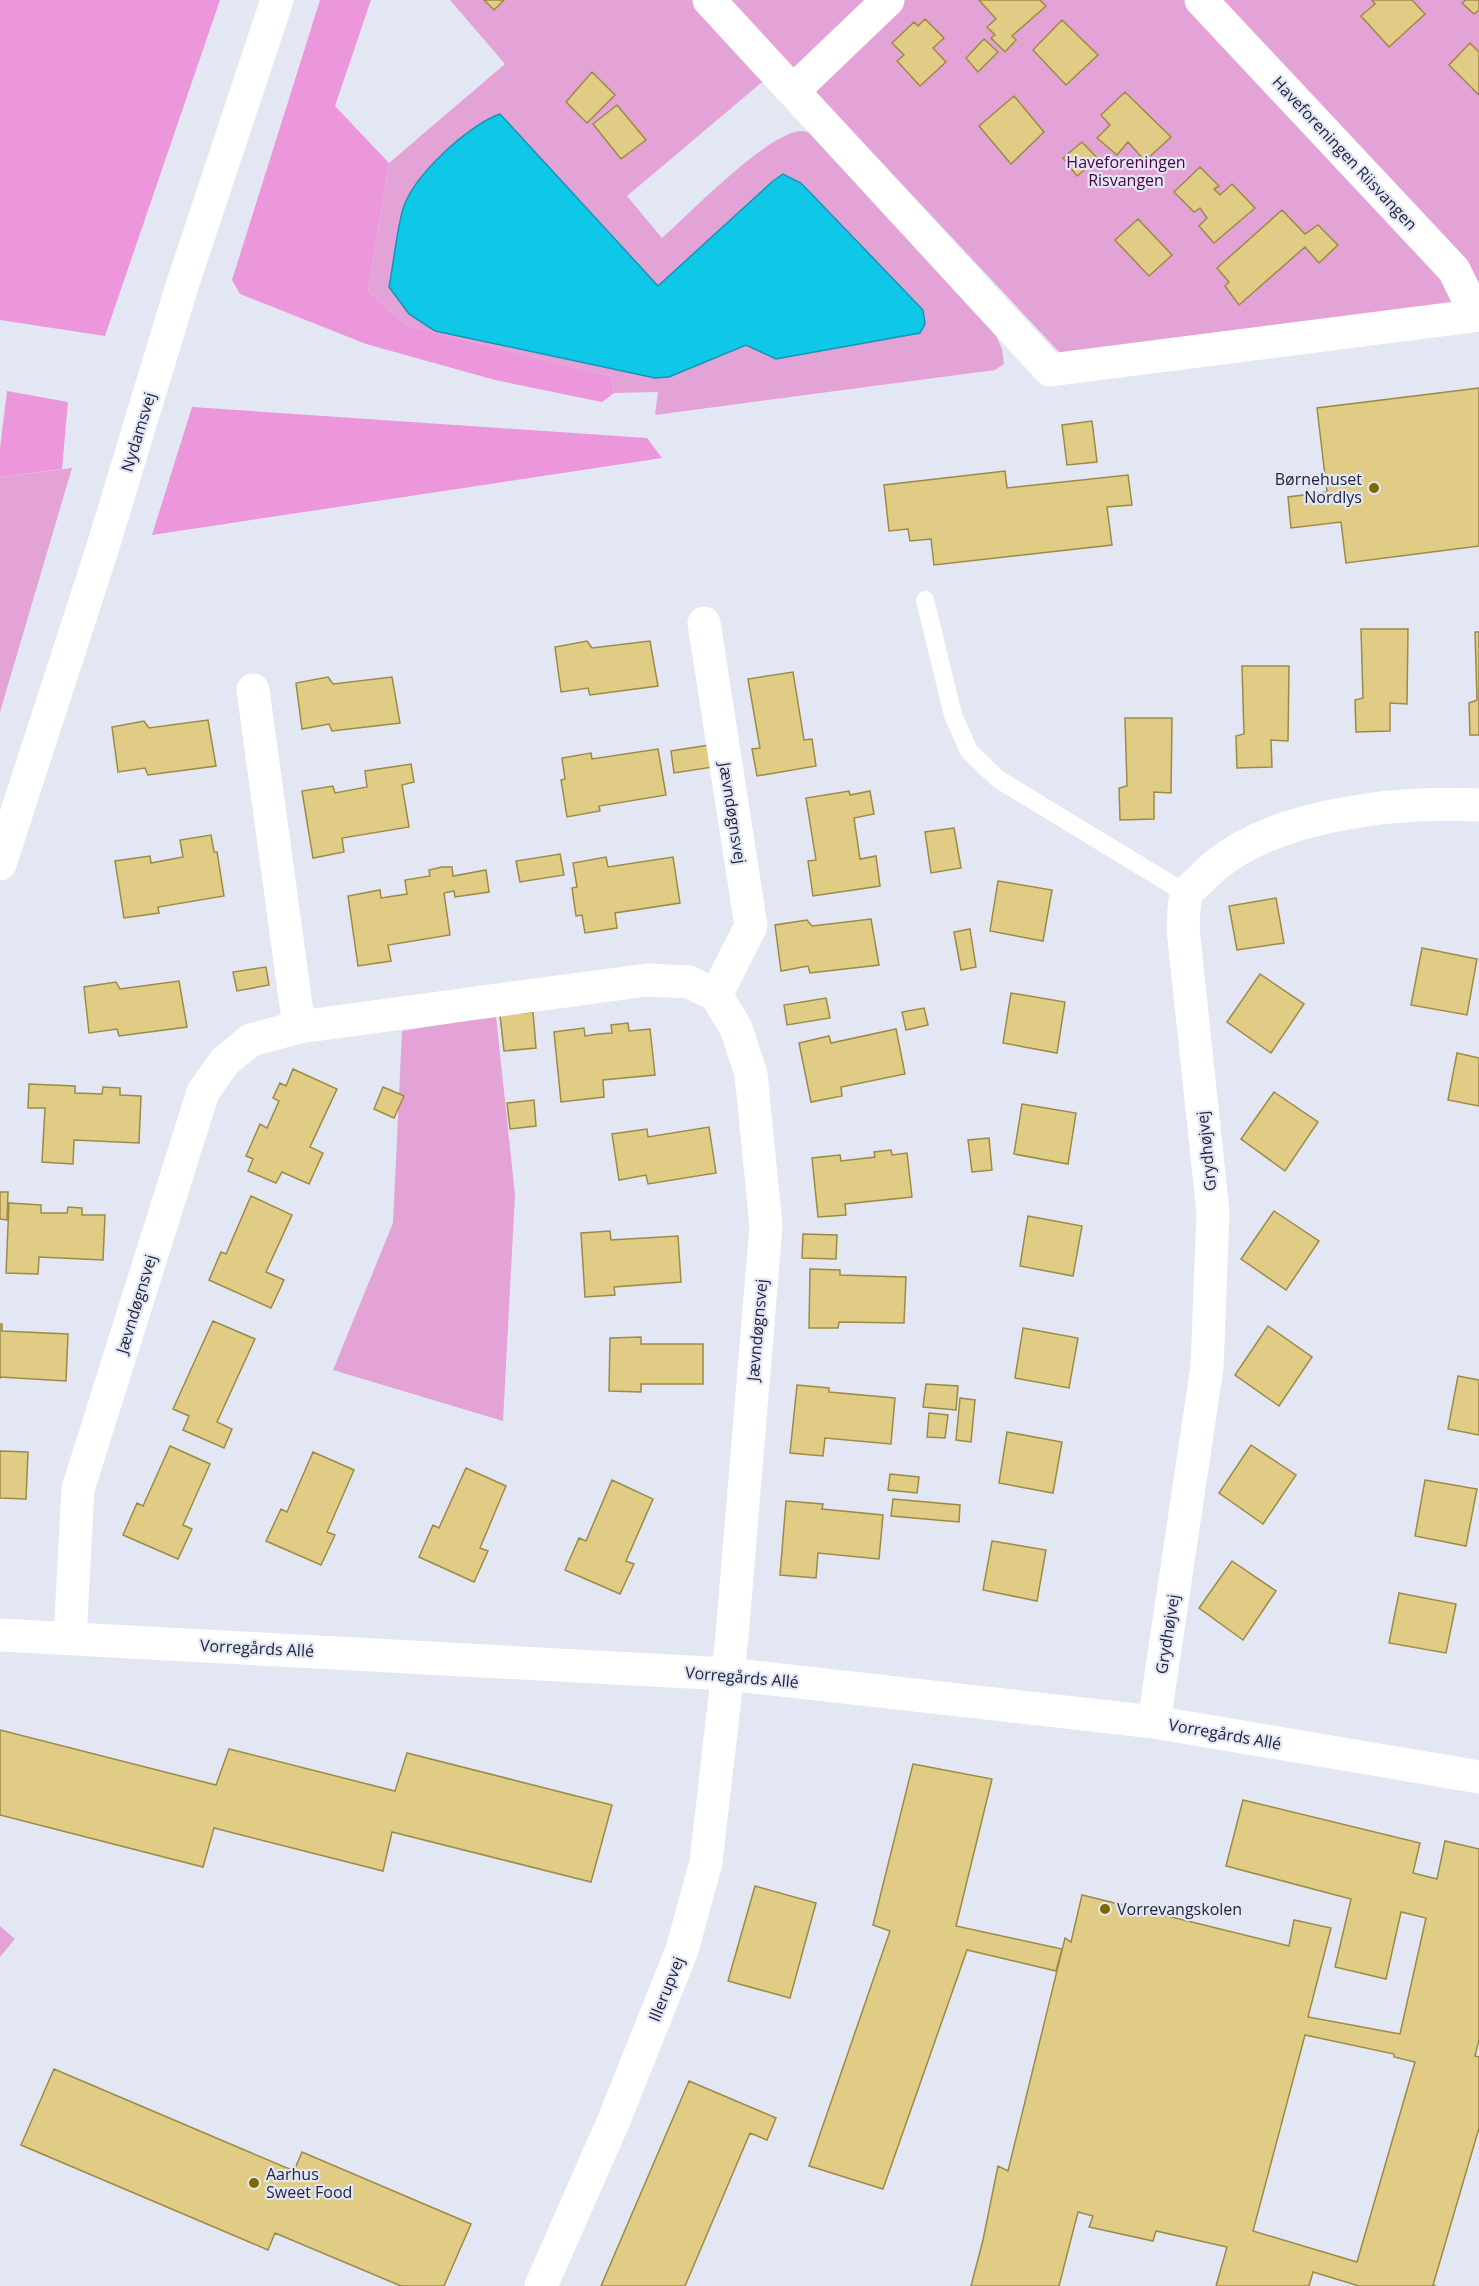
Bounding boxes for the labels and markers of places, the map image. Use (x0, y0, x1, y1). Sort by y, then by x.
place label: Børnehuset Nordlys (1275, 468, 1362, 508)
marker: Børnehuset Nordlys (1367, 481, 1381, 495)
place label: Vorrevangskolen (1117, 1898, 1242, 1920)
marker: Vorrevangskolen (1098, 1902, 1112, 1916)
place label: Aarhus Sweet Food (266, 2163, 352, 2203)
marker: Aarhus Sweet Food (247, 2176, 261, 2190)

